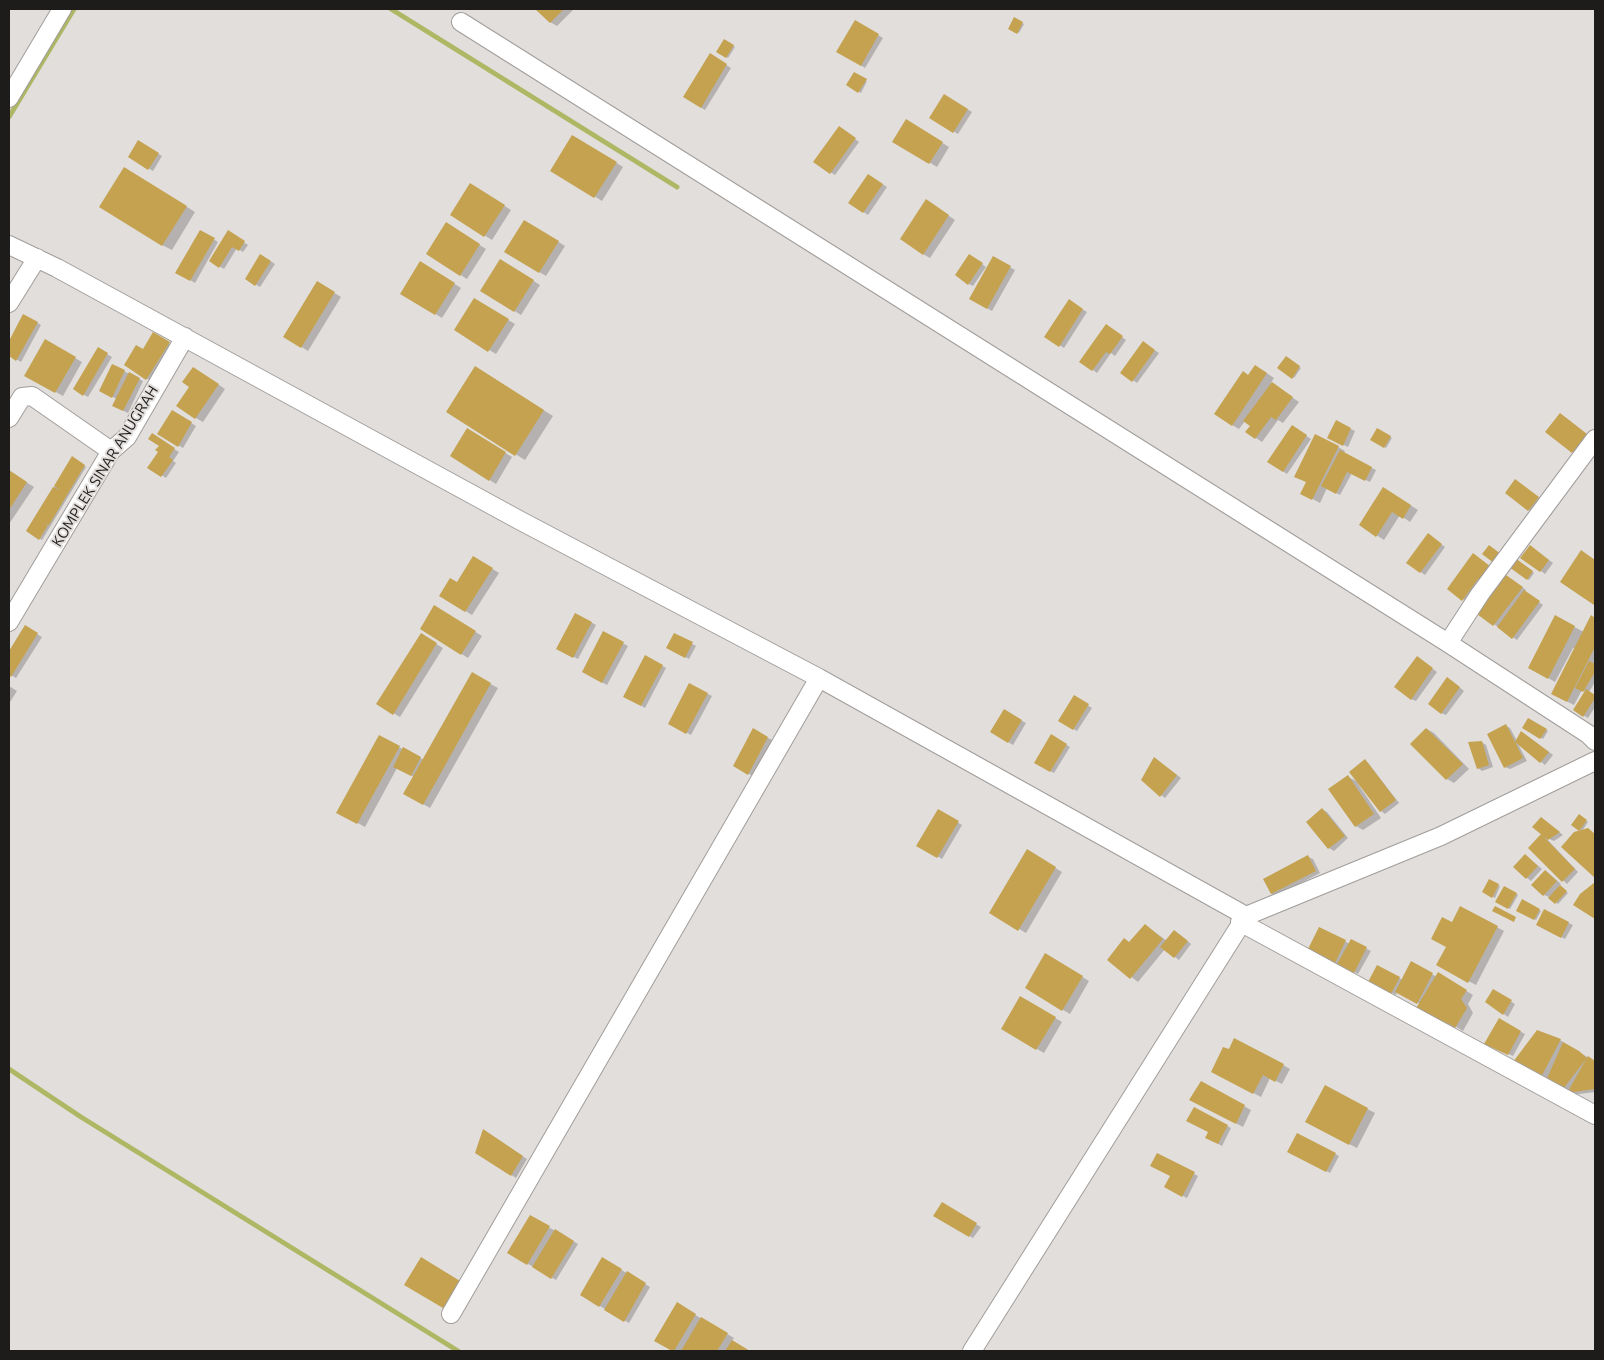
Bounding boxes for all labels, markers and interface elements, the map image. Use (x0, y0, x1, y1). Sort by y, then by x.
street label: KOMPLEK SINAR ANUGRAH (48, 382, 162, 550)

